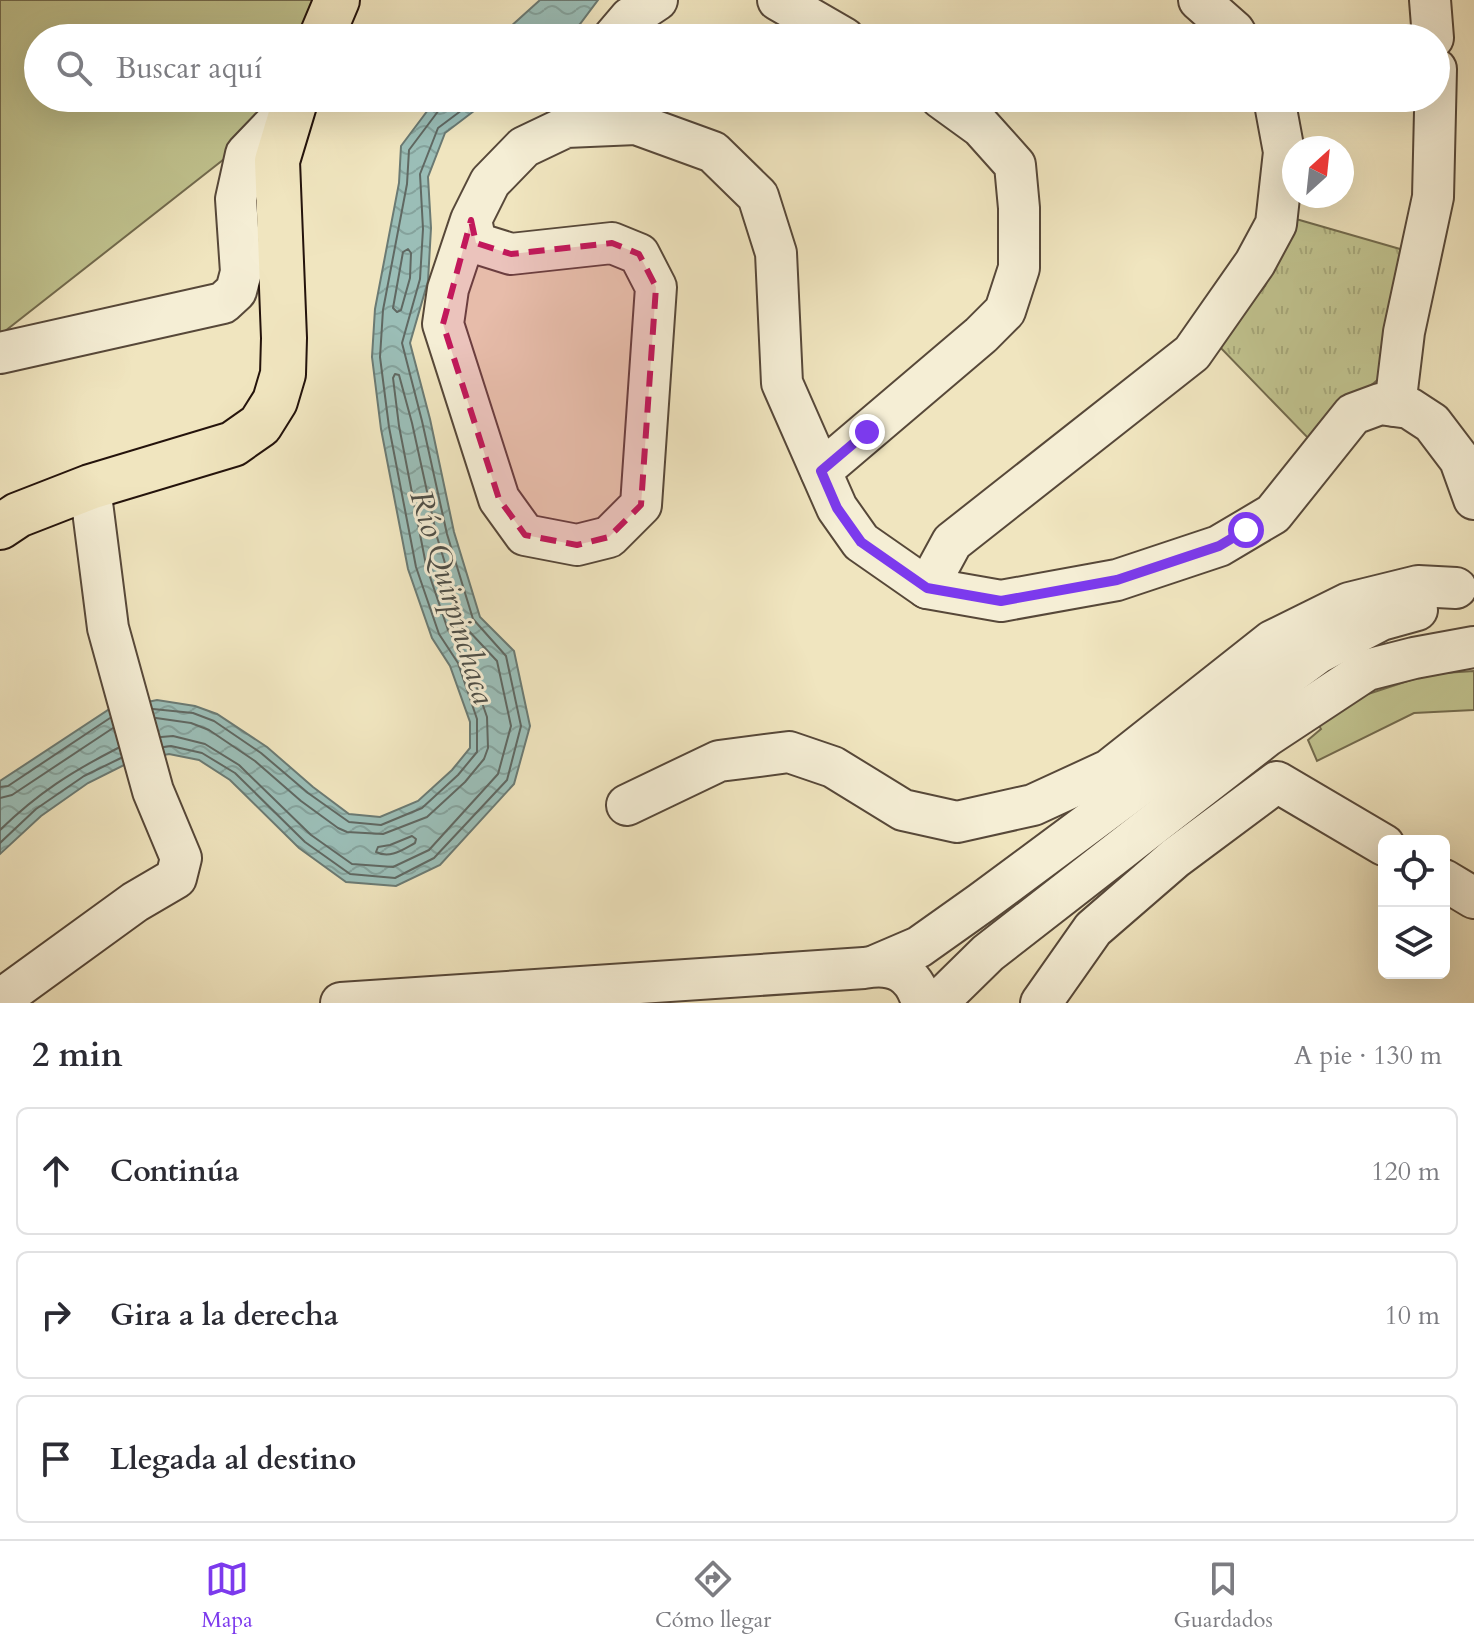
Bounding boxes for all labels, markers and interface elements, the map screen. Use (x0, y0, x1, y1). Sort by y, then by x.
search box (24, 24, 1450, 112)
icon: search (52, 46, 96, 90)
text: Buscar aquí (116, 48, 262, 89)
north arrow (1282, 136, 1354, 208)
route end (849, 414, 885, 450)
water label: Río Quirpinchaca (399, 485, 506, 710)
route start (1228, 512, 1264, 548)
map controls (1378, 835, 1450, 979)
button: locate (1378, 835, 1450, 907)
button: layers (1378, 907, 1450, 979)
text: 2 min (32, 1032, 123, 1078)
text: A pie · 130 m (1294, 1038, 1442, 1073)
icon: ahead (34, 1149, 78, 1193)
text: Continúa (110, 1151, 240, 1192)
text: 120 m (1371, 1154, 1440, 1189)
icon: right (34, 1293, 78, 1337)
text: Gira a la derecha (110, 1295, 339, 1336)
text: 10 m (1384, 1298, 1440, 1333)
icon: arrive (34, 1437, 78, 1481)
text: Llegada al destino (110, 1439, 356, 1480)
tab: Mapa (201, 1557, 253, 1635)
tab: Cómo llegar (655, 1557, 771, 1635)
tab: Guardados (1174, 1557, 1273, 1635)

